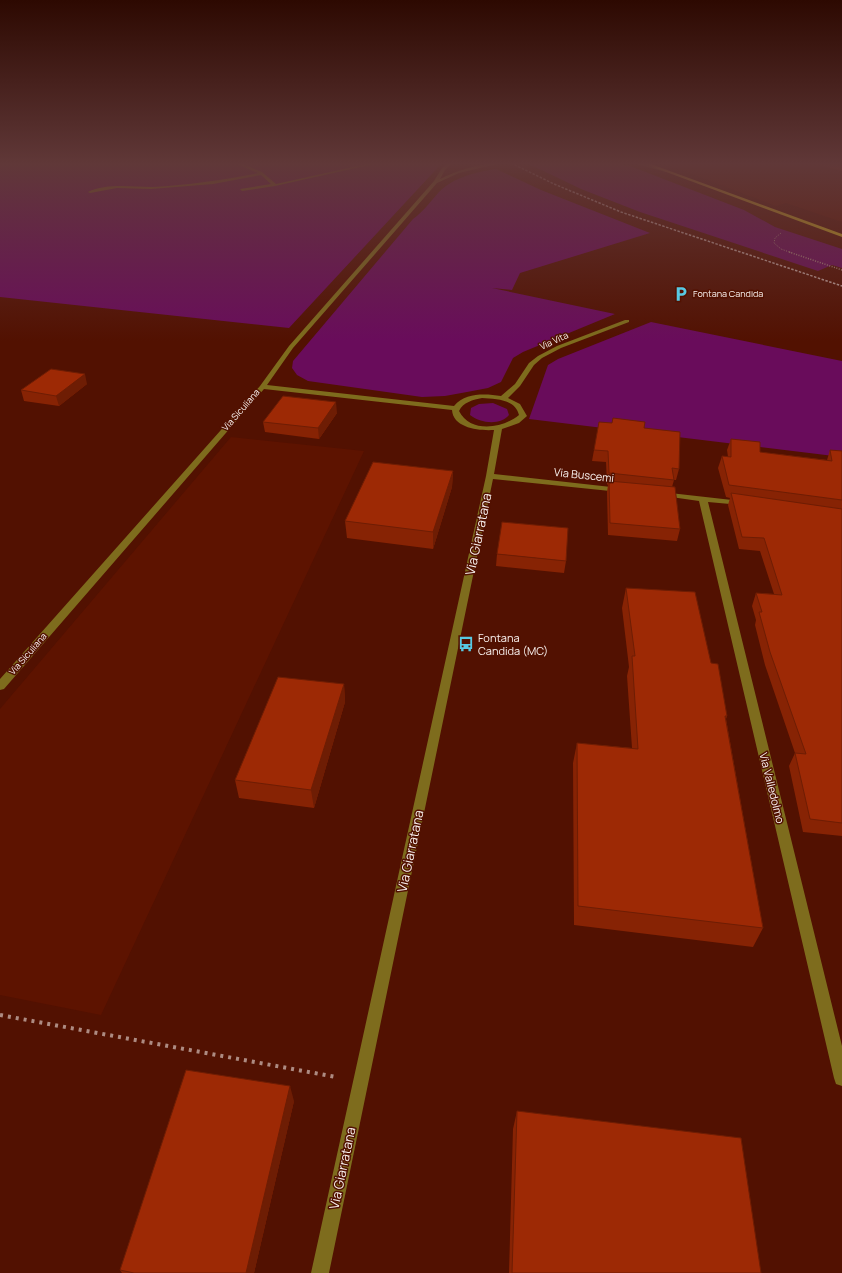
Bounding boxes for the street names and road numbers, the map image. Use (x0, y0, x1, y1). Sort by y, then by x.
street label: Via Vita (537, 328, 570, 353)
street label: Via Siculiana (219, 386, 262, 433)
street label: Via Buscemi (553, 464, 615, 485)
street label: Via Giarratana (461, 491, 495, 577)
street label: Via Siculiana (6, 630, 49, 677)
street label: Via Valledolmo (756, 751, 789, 825)
street label: Via Giarratana (393, 808, 427, 894)
street label: Via Giarratana (325, 1125, 359, 1211)

